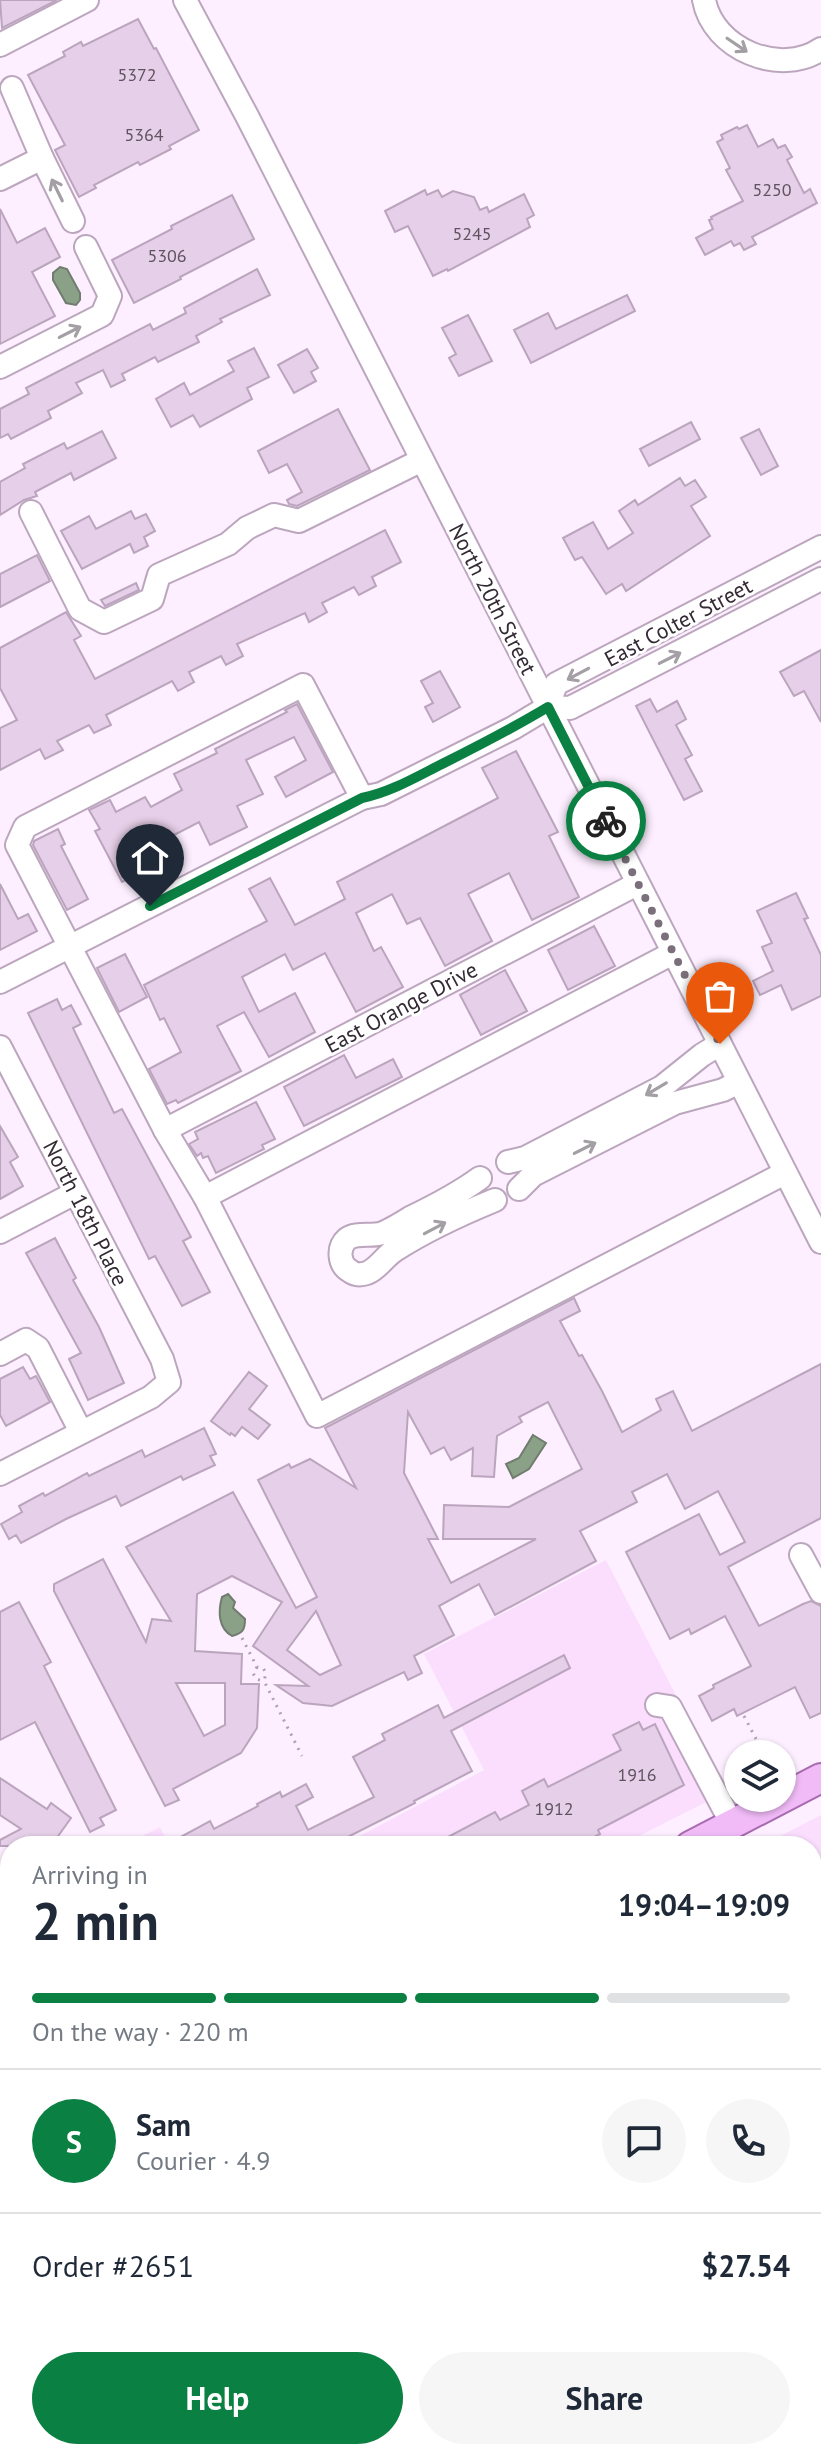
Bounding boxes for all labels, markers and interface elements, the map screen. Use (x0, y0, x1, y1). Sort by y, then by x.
one-way arrow (725, 36, 747, 53)
house number: 5372 (117, 63, 157, 86)
house number: 5364 (124, 123, 164, 146)
one-way arrow (49, 178, 64, 202)
house number: 5250 (752, 178, 792, 201)
house number: 5245 (452, 222, 492, 245)
house number: 5306 (147, 244, 187, 267)
one-way arrow (57, 323, 81, 339)
street label: North 20th Street (443, 519, 543, 680)
street label: East Colter Street (599, 571, 757, 673)
one-way arrow (657, 649, 681, 665)
one-way arrow (567, 666, 591, 682)
courier (566, 781, 646, 861)
icon: bike (584, 799, 628, 843)
pin (116, 824, 184, 906)
icon: home (128, 836, 172, 880)
street label: East Orange Drive (320, 955, 482, 1059)
pin (686, 962, 754, 1044)
icon: bag (698, 974, 742, 1018)
one-way arrow (645, 1081, 668, 1097)
street label: North 18th Place (37, 1136, 135, 1290)
one-way arrow (572, 1140, 596, 1156)
one-way arrow (423, 1220, 447, 1236)
map controls (724, 1740, 796, 1812)
button: layers (724, 1740, 796, 1812)
house number: 1916 (617, 1763, 657, 1786)
house number: 1912 (534, 1797, 574, 1820)
text: Arriving in (32, 1858, 148, 1891)
text: 19:04–19:09 (618, 1885, 790, 1924)
text: 2 min (32, 1887, 159, 1954)
text: On the way · 220 m (32, 2015, 249, 2048)
button: chat (602, 2099, 686, 2183)
button: phone (706, 2099, 790, 2183)
text: Sam (136, 2105, 191, 2144)
text: S (66, 2122, 82, 2161)
text: Courier · 4.9 (136, 2144, 270, 2177)
text: Order #2651 (32, 2246, 194, 2285)
text: $27.54 (701, 2246, 790, 2285)
button: Help (32, 2352, 403, 2444)
button: Share (419, 2352, 790, 2444)

